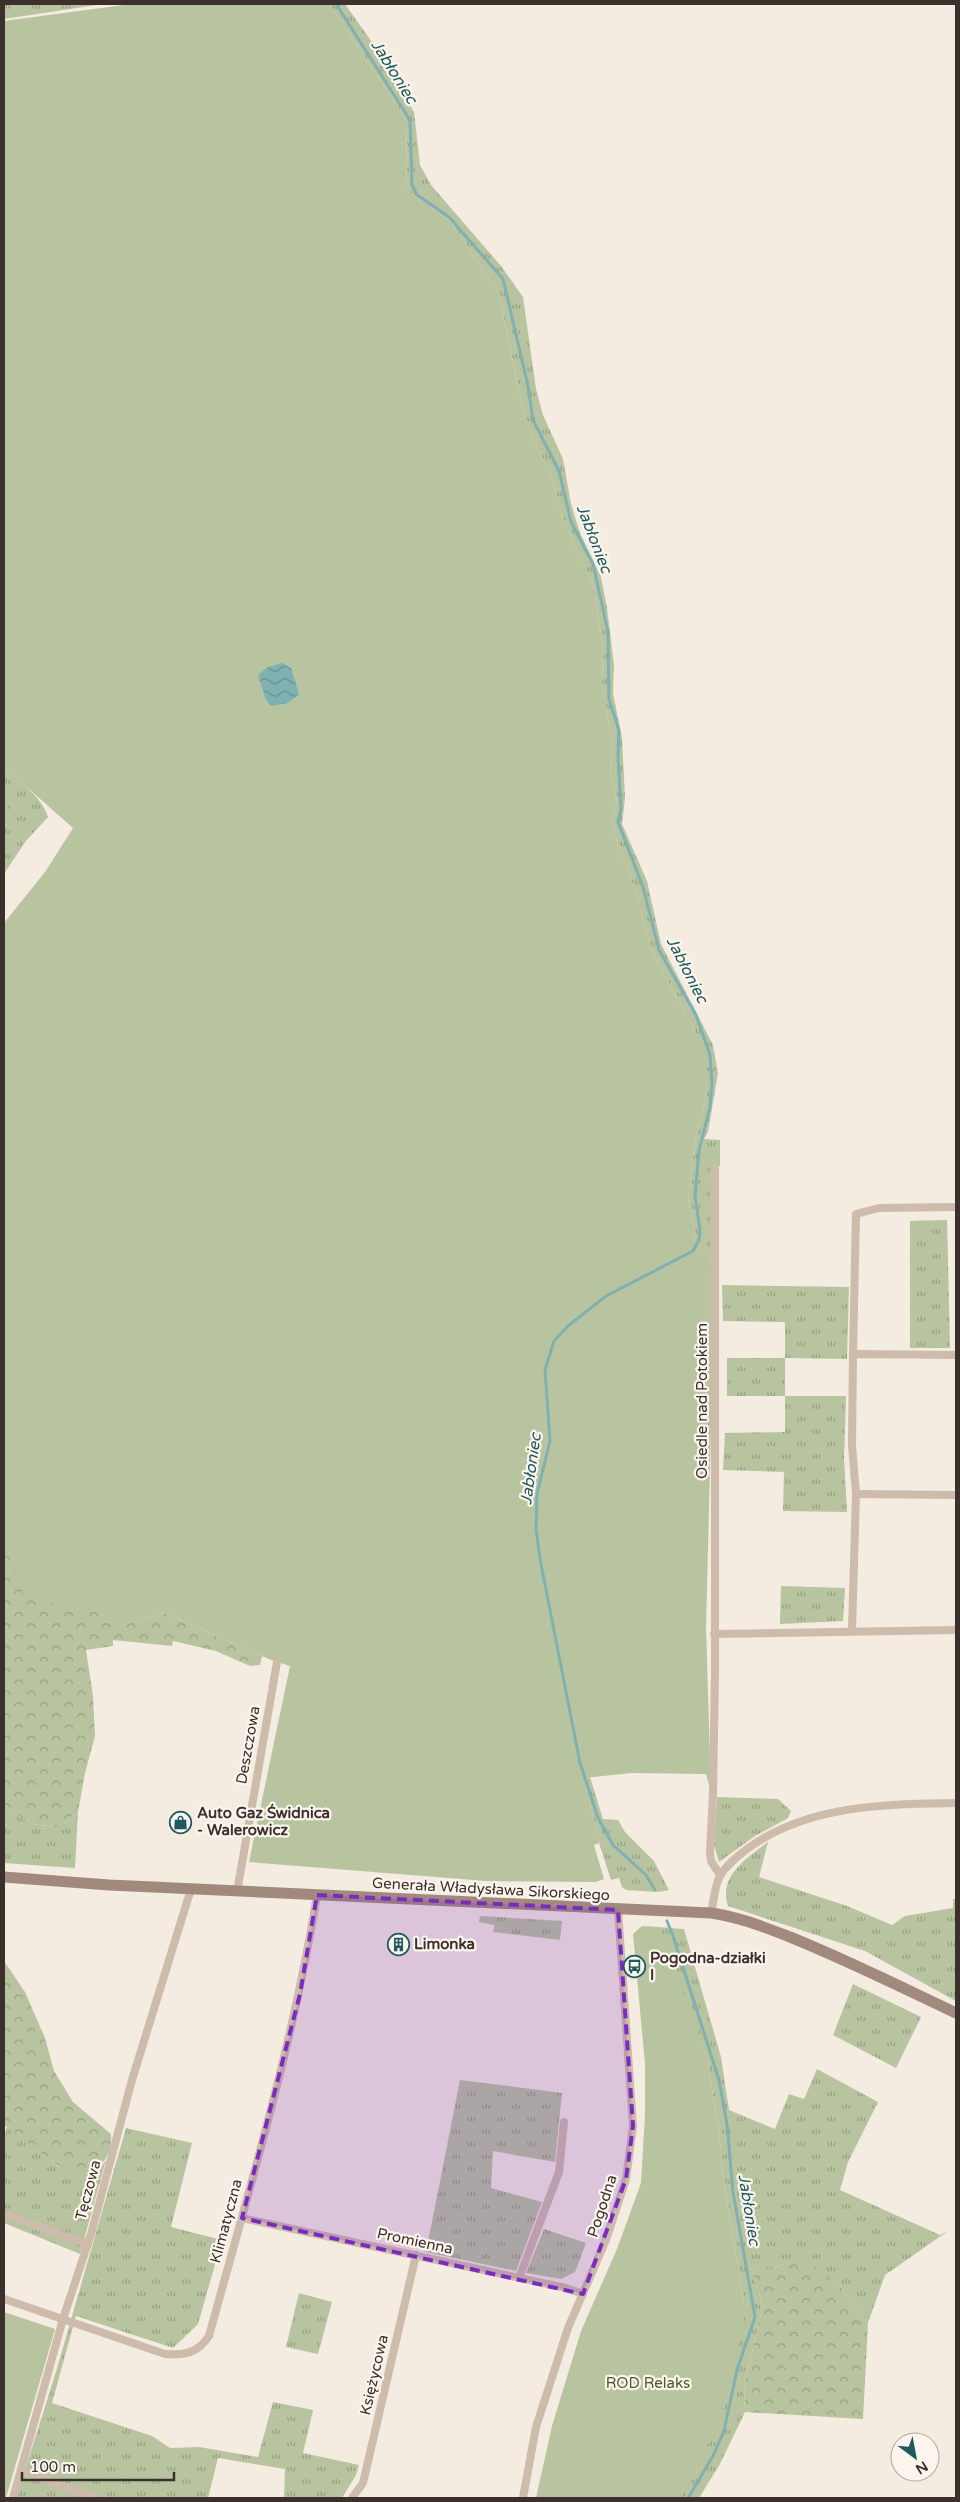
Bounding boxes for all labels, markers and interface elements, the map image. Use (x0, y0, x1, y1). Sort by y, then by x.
water label: Jabłoniec (367, 36, 422, 109)
water label: Jabłoniec (572, 502, 617, 577)
water label: Jabłoniec (662, 934, 713, 1008)
street label: Osiedle nad Potokiem (693, 1323, 711, 1479)
water label: Jabłoniec (516, 1431, 546, 1506)
street label: Deszczowa (232, 1705, 264, 1785)
place label: Auto Gaz Świdnica - Walerowicz (197, 1803, 330, 1839)
shop icon: Auto Gaz Świdnica - Walerowicz (169, 1810, 193, 1834)
street label: Generała Władysława Sikorskiego (372, 1874, 610, 1904)
building icon: Limonka (386, 1932, 410, 1956)
place label: Limonka (414, 1935, 475, 1953)
place label: Pogodna-działki I (650, 1949, 766, 1984)
bus stop icon: Pogodna-działki I (622, 1955, 646, 1979)
street label: Tęczowa (71, 2158, 105, 2222)
street label: Pogodna (583, 2172, 621, 2240)
water label: Jabłoniec (734, 2173, 765, 2248)
street label: Klimatyczna (206, 2177, 246, 2265)
street label: Promienna (375, 2224, 455, 2258)
street label: Księżycowa (356, 2333, 392, 2417)
park label: ROD Relaks (606, 2374, 690, 2392)
north arrow (890, 2432, 940, 2482)
scale bar (22, 2450, 175, 2482)
text: N (912, 2457, 931, 2478)
text: 100 m (30, 2458, 76, 2476)

